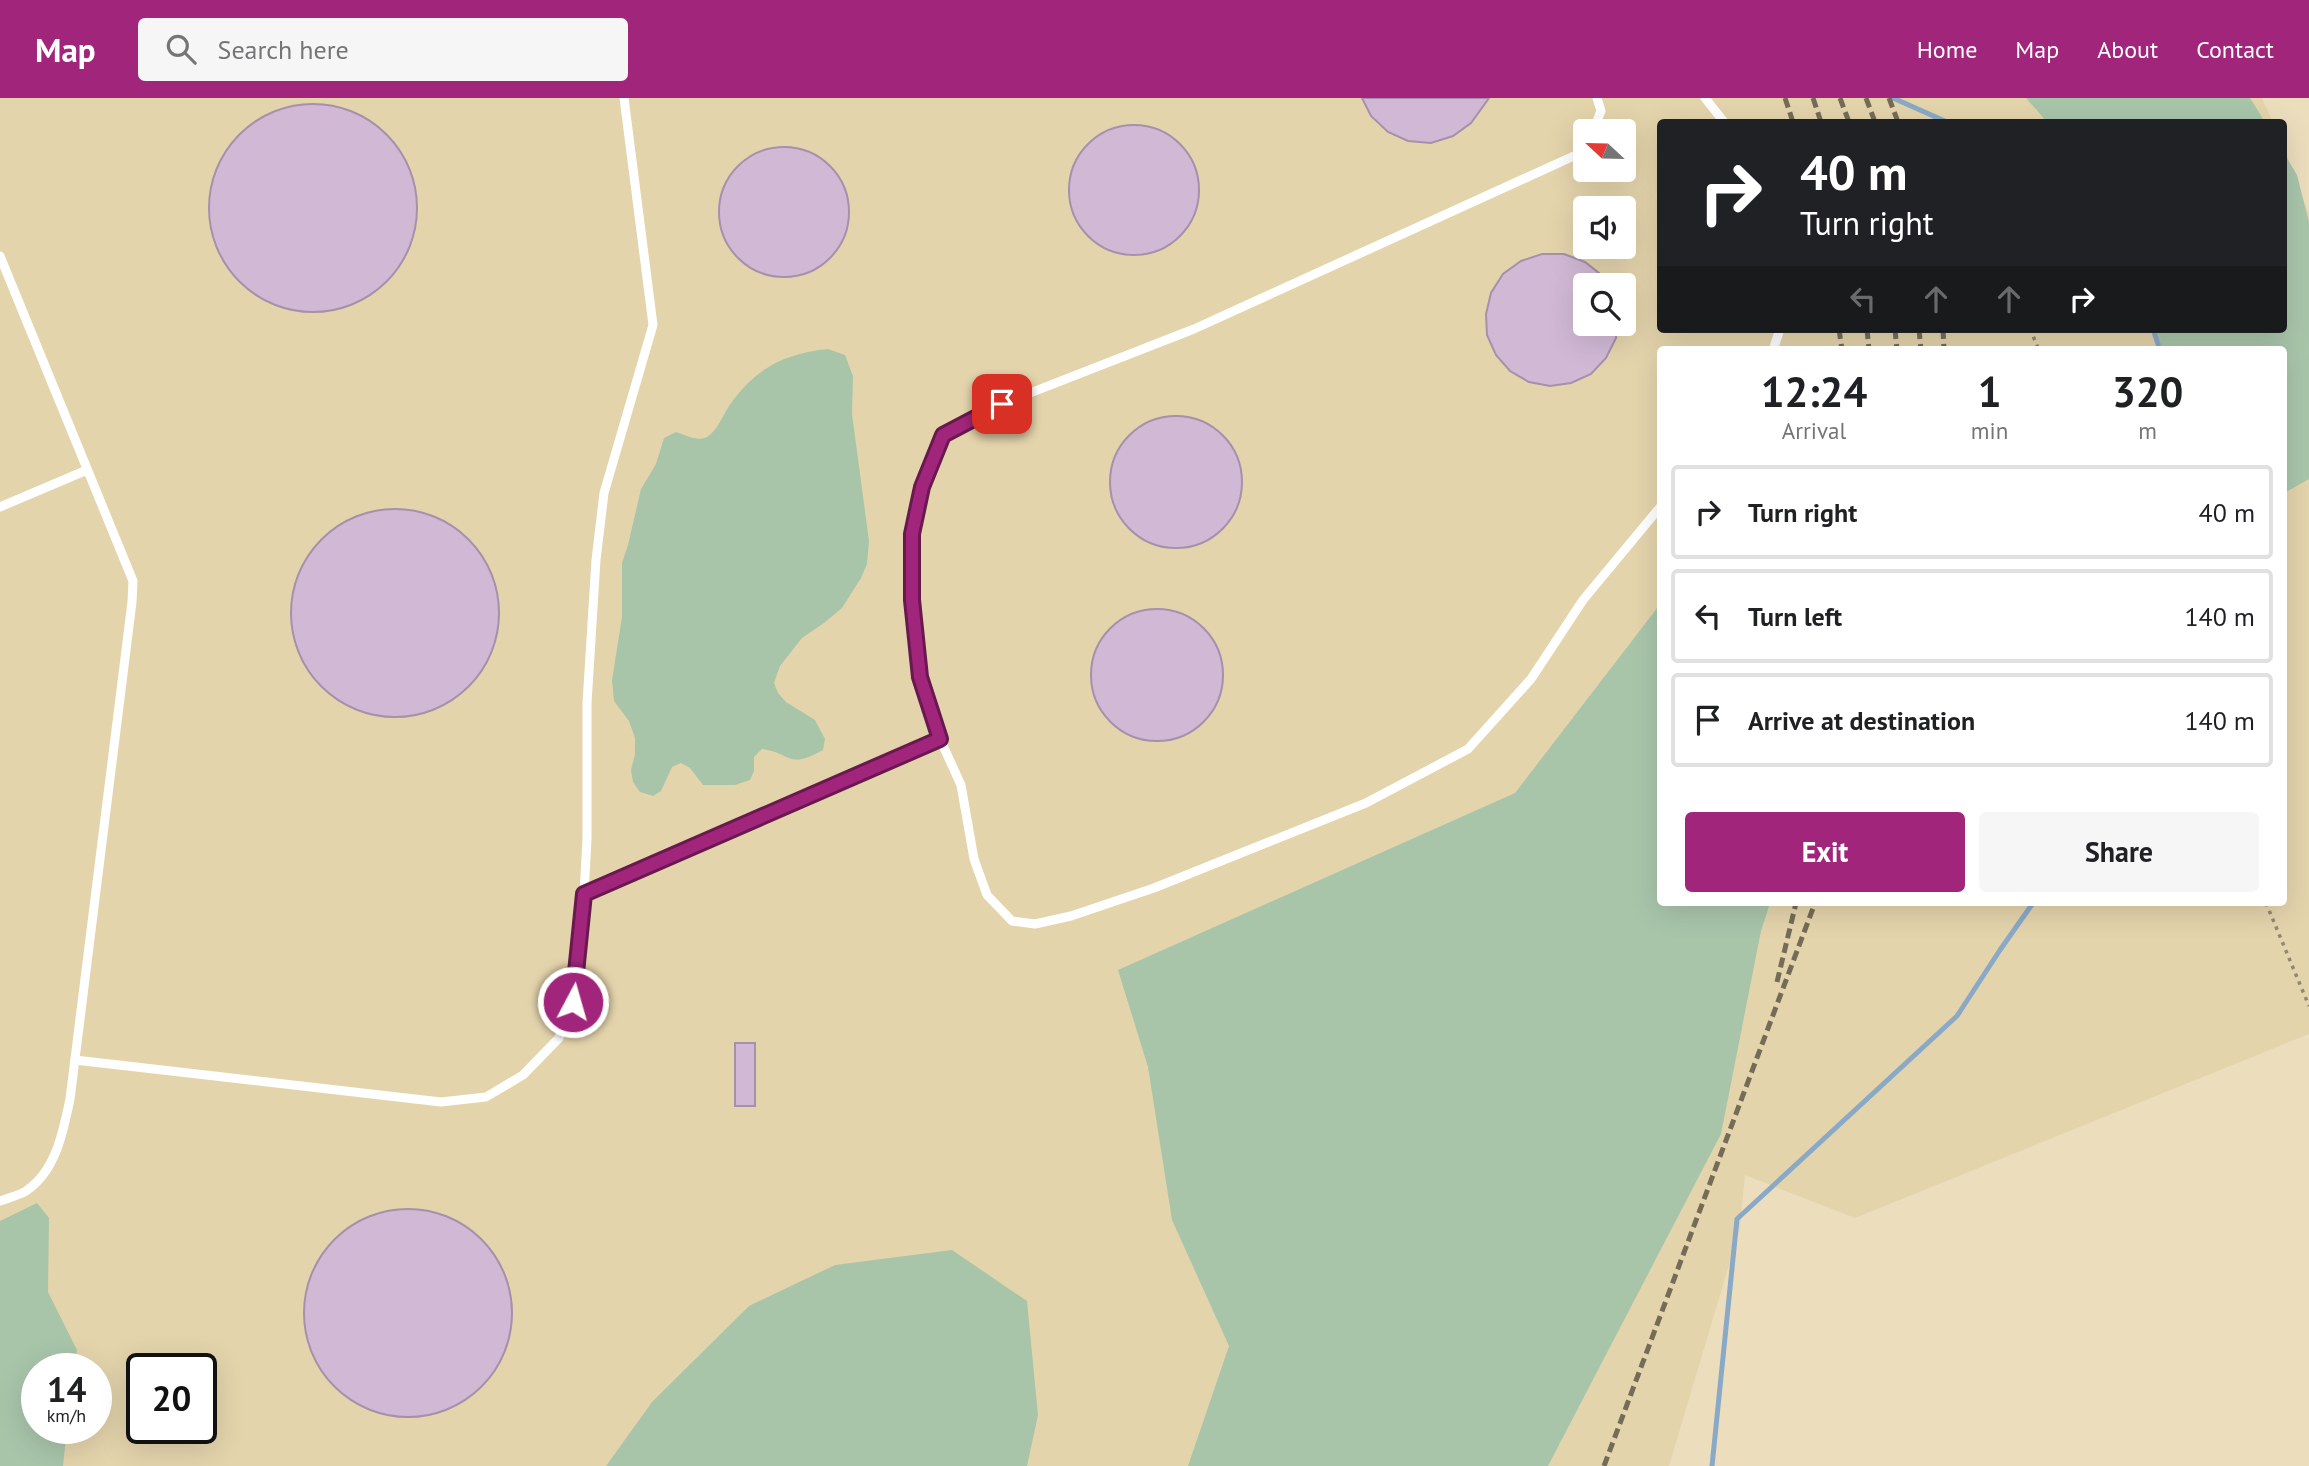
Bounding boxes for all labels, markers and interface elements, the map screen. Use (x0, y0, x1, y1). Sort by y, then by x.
search box (138, 18, 628, 81)
text: Map (35, 28, 96, 71)
icon: search (162, 30, 200, 68)
text: Search here (218, 33, 349, 66)
text: Home (1917, 34, 1977, 65)
text: Map (2015, 34, 2059, 65)
text: About (2097, 34, 2158, 65)
text: Contact (2196, 34, 2274, 65)
north arrow (1573, 119, 1636, 182)
map controls (1573, 119, 1636, 336)
text: 40 m (1800, 140, 1907, 204)
icon: right (1685, 147, 1776, 238)
button: sound (1573, 196, 1636, 259)
text: Turn right (1800, 202, 1934, 244)
button: search (1573, 273, 1636, 336)
icon: left (1844, 280, 1882, 318)
icon: ahead (1917, 280, 1955, 318)
icon: ahead (1990, 280, 2028, 318)
icon: right (2063, 280, 2101, 318)
text: 12:24 (1761, 364, 1867, 419)
text: 1 (1978, 364, 2001, 419)
text: 320 (2112, 364, 2183, 419)
pin (972, 374, 1032, 434)
icon: arrive (983, 385, 1021, 423)
text: Arrival (1782, 416, 1846, 445)
text: min (1971, 416, 2008, 445)
text: m (2138, 416, 2157, 445)
icon: right (1689, 493, 1727, 531)
text: Turn right (1748, 496, 1857, 529)
text: 40 m (2199, 496, 2255, 529)
icon: left (1689, 597, 1727, 635)
text: Turn left (1748, 600, 1842, 633)
text: 140 m (2184, 600, 2255, 633)
icon: arrive (1689, 701, 1727, 739)
text: Arrive at destination (1748, 704, 1975, 737)
text: 140 m (2184, 704, 2255, 737)
button: Exit (1685, 812, 1965, 892)
button: Share (1979, 812, 2259, 892)
position arrow (536, 965, 610, 1039)
speed limit sign: 20 (126, 1353, 217, 1444)
text: 14 (47, 1366, 86, 1412)
text: km/h (47, 1404, 86, 1427)

